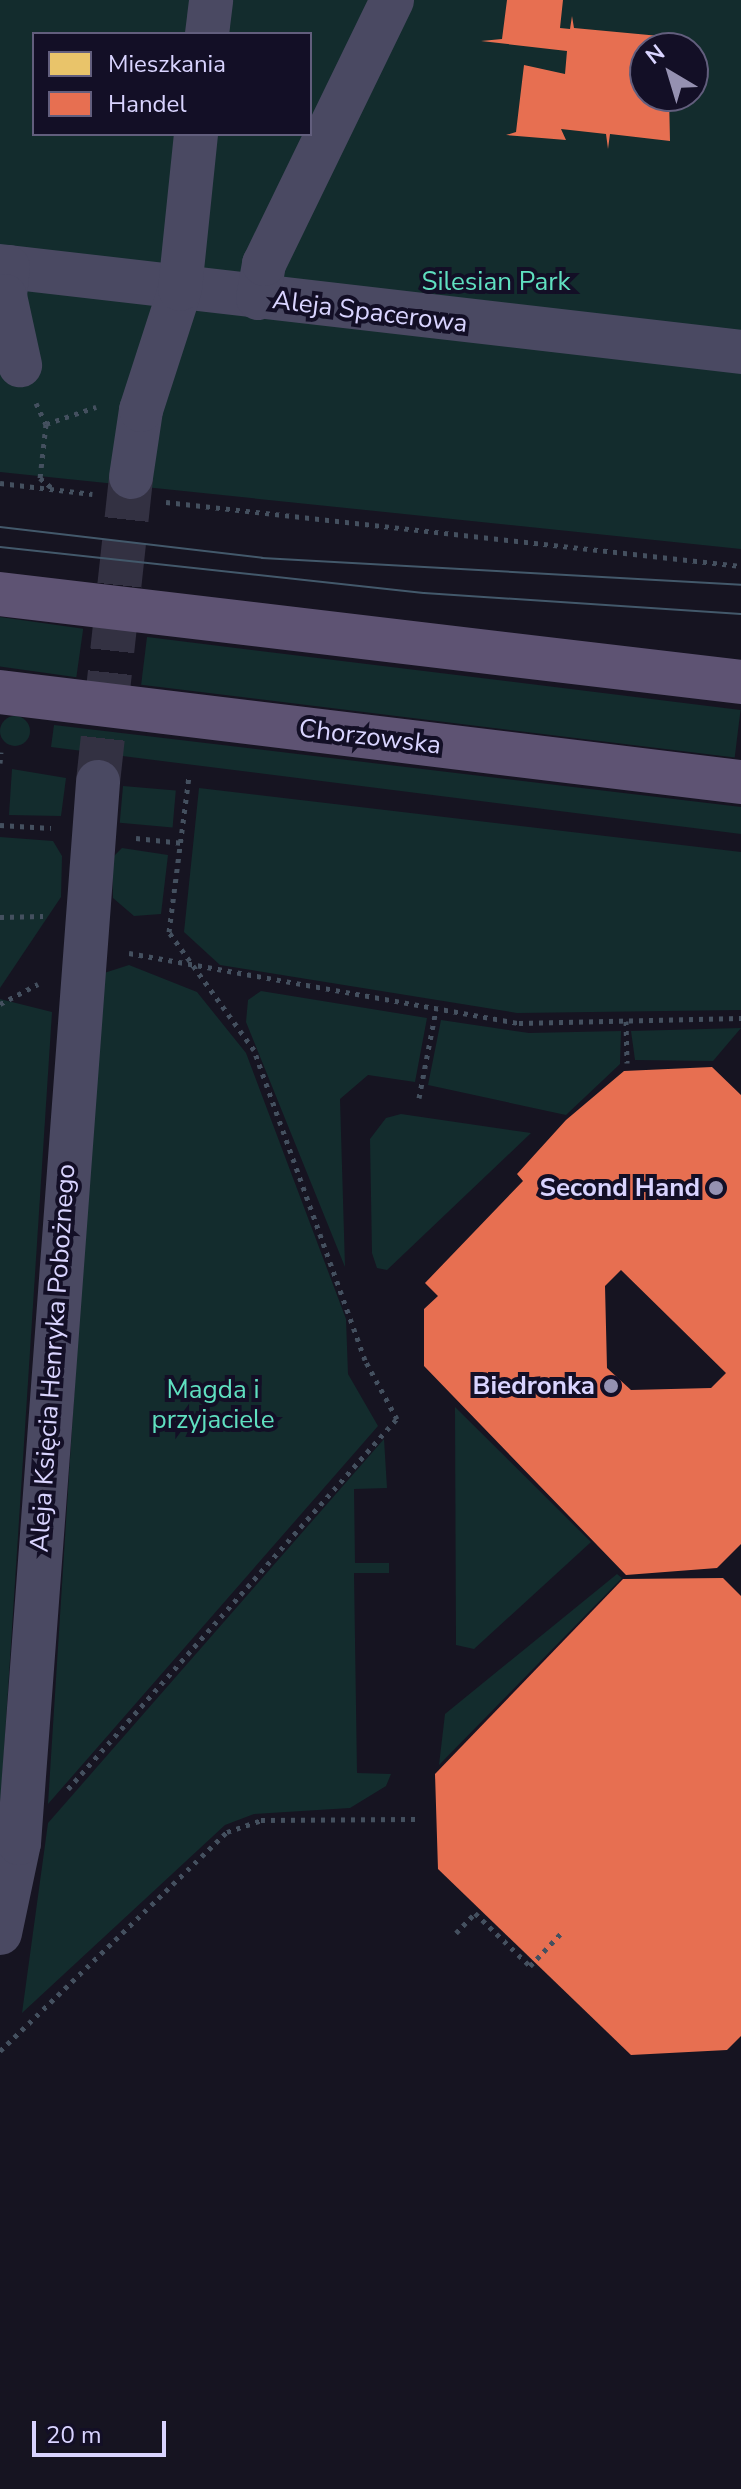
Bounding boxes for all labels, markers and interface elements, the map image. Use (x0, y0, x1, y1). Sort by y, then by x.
legend (32, 32, 312, 136)
north arrow (629, 32, 709, 112)
text: N (640, 38, 671, 72)
text: Mieszkania (108, 48, 226, 80)
text: Handel (108, 88, 186, 120)
park label: Silesian Park (421, 266, 571, 298)
street label: Aleja Spacerowa (271, 285, 469, 339)
street label: Chorzowska (297, 713, 443, 761)
street label: Aleja Księcia Henryka Pobożnego (24, 1163, 82, 1553)
place label: Second Hand (540, 1172, 700, 1204)
marker: Second Hand (707, 1179, 725, 1197)
place label: Biedronka (473, 1370, 595, 1402)
park label: Magda i przyjaciele (152, 1374, 274, 1436)
marker: Biedronka (602, 1377, 620, 1395)
scale bar (36, 2405, 170, 2455)
text: 20 m (46, 2419, 102, 2451)

